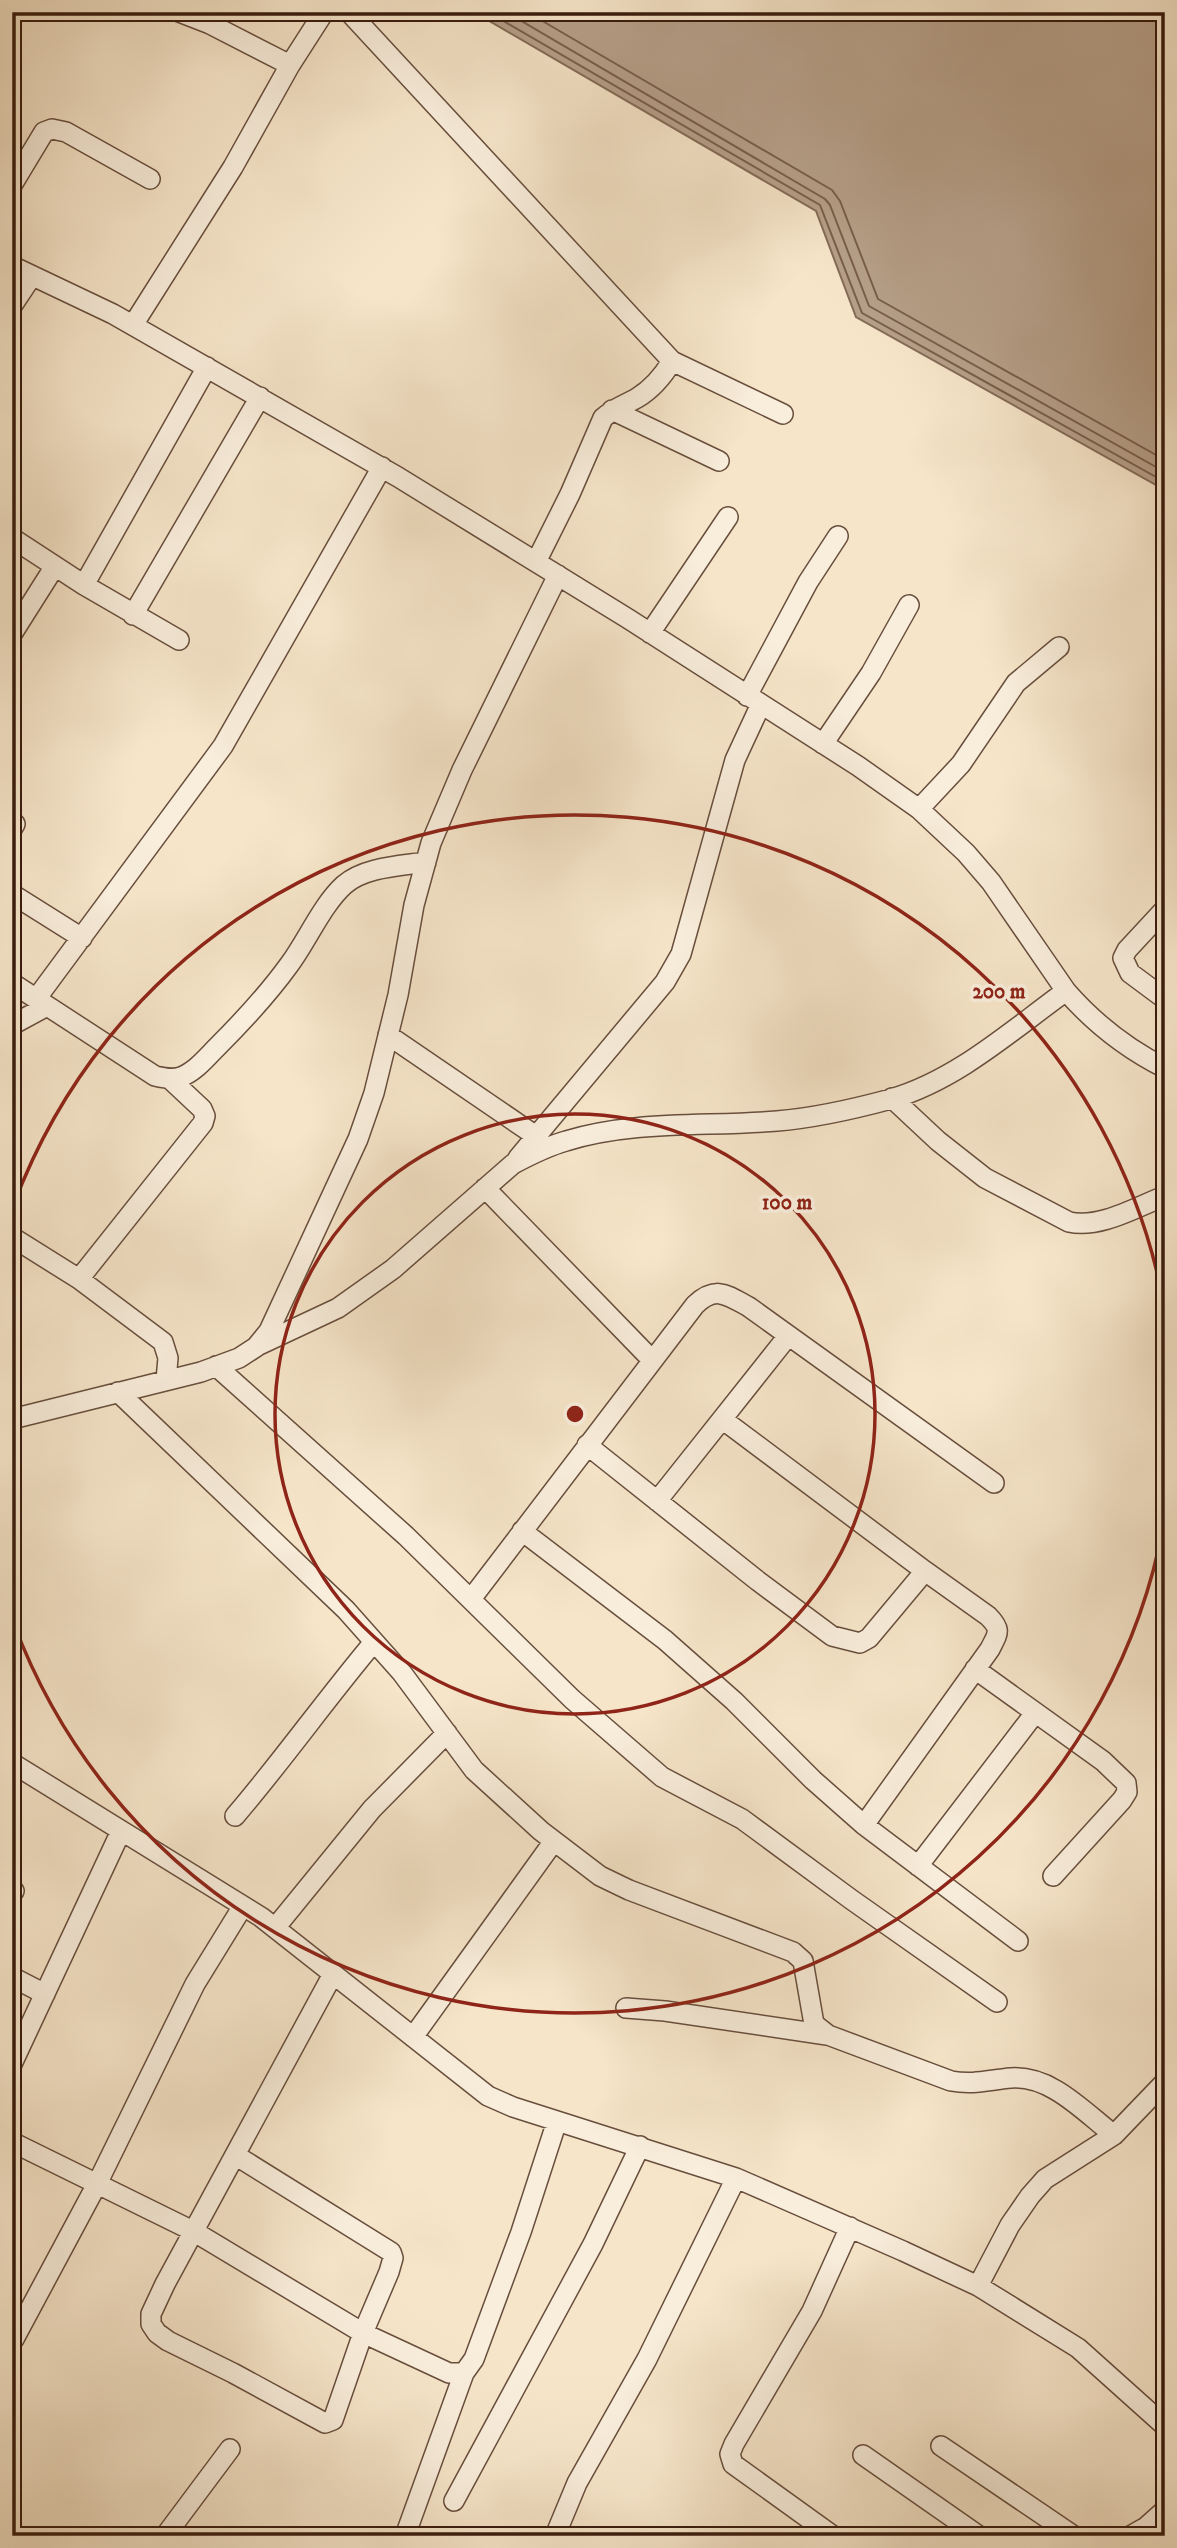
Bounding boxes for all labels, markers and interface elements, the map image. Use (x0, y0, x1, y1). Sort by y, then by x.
text: 200 m (972, 979, 1026, 1005)
text: 100 m (762, 1190, 812, 1216)
centre of rings (563, 1402, 587, 1426)

